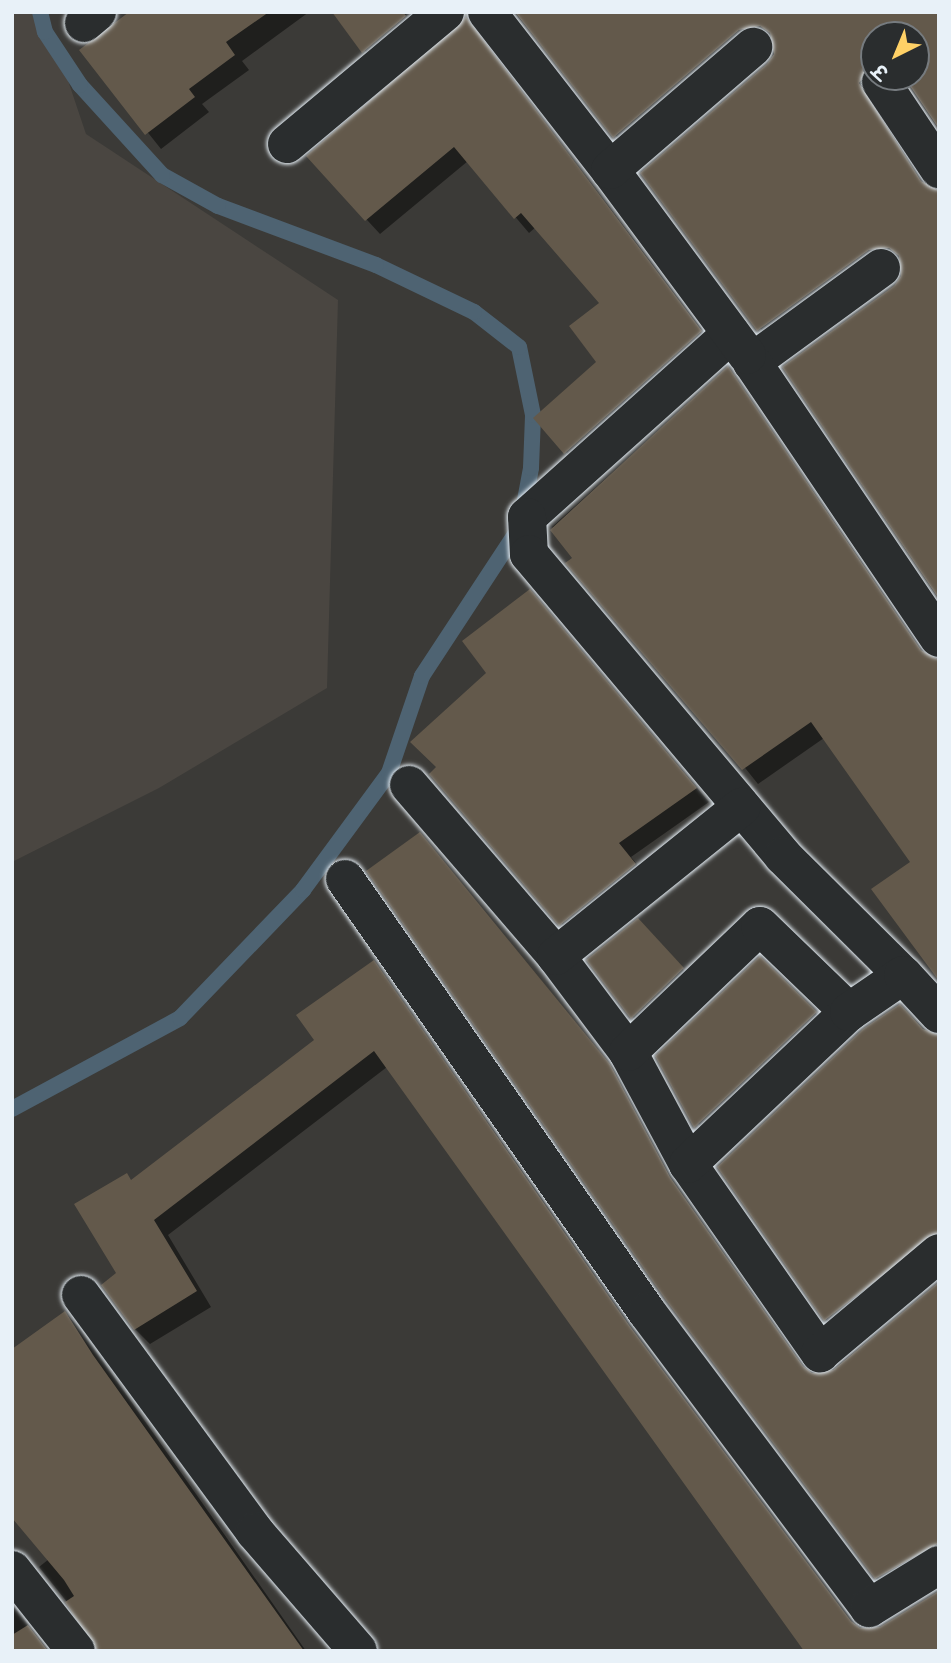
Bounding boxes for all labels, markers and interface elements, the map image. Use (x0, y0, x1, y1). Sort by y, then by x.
north arrow (860, 21, 930, 91)
text: उ (868, 56, 896, 84)

